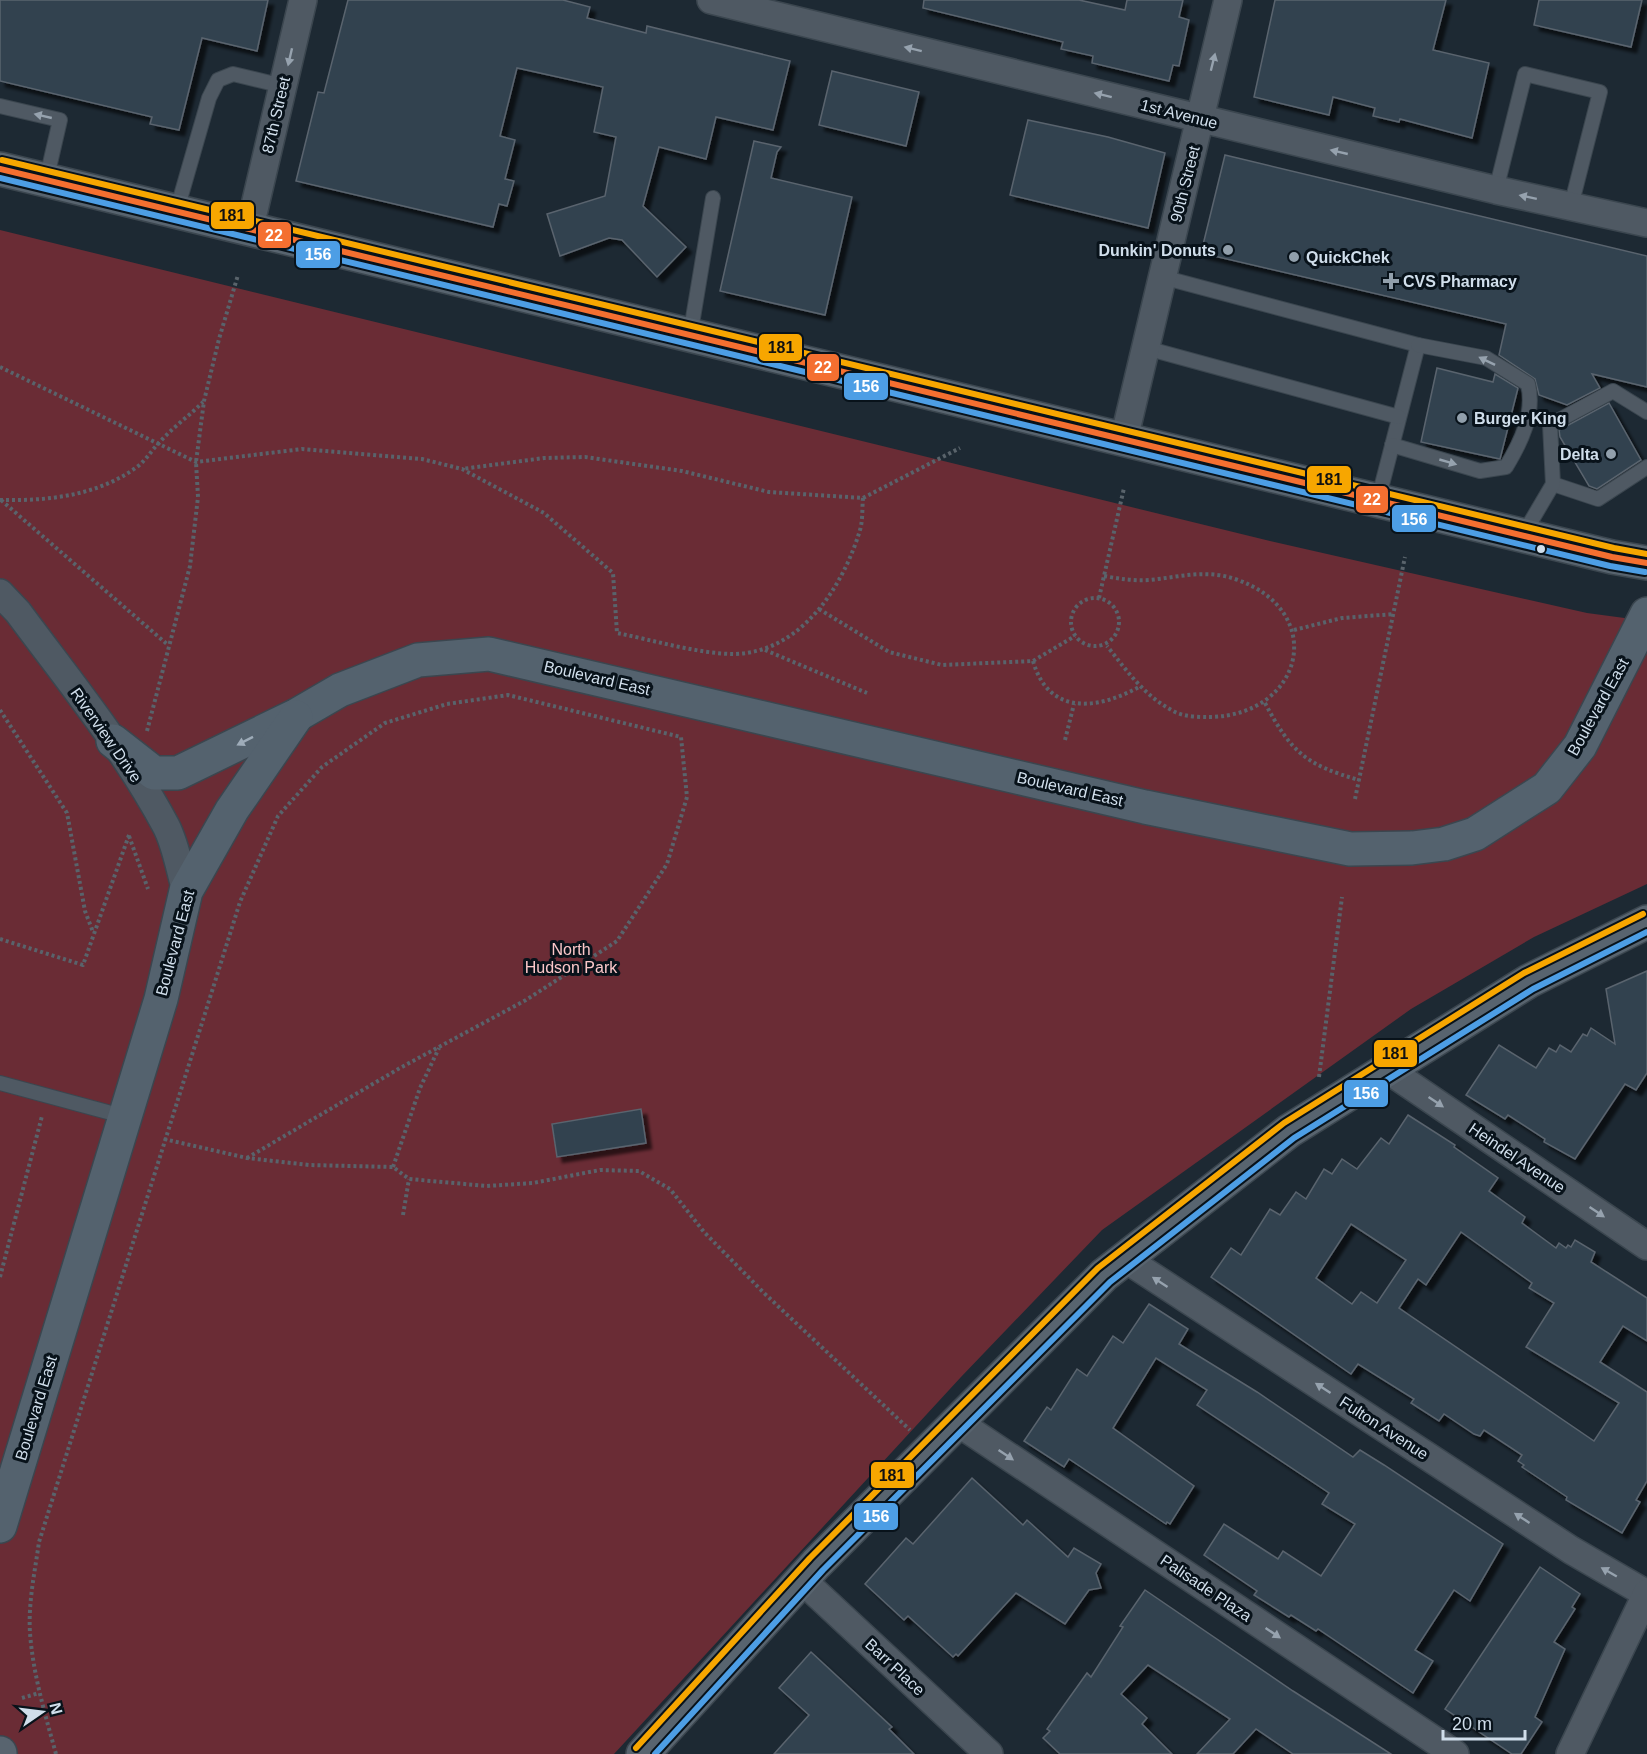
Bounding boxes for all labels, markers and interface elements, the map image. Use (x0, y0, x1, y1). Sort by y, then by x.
one-way arrow (904, 44, 922, 54)
one-way arrow (284, 48, 294, 66)
one-way arrow (1208, 53, 1218, 71)
street label: 87th Street (259, 74, 293, 155)
one-way arrow (1093, 90, 1112, 100)
street label: 1st Avenue (1139, 96, 1219, 132)
one-way arrow (33, 111, 52, 120)
street label: 90th Street (1167, 143, 1203, 224)
one-way arrow (1329, 147, 1348, 157)
one-way arrow (1519, 192, 1538, 201)
line badge: 181 (210, 201, 255, 230)
text: 181 (219, 207, 245, 224)
line badge: 22 (257, 221, 292, 249)
text: 22 (265, 227, 283, 244)
line badge: 156 (295, 240, 341, 269)
place label: Dunkin' Donuts (1098, 242, 1216, 259)
marker: Dunkin' Donuts (1221, 243, 1235, 257)
text: 156 (305, 246, 331, 263)
place label: QuickChek (1306, 249, 1390, 266)
marker: QuickChek (1287, 250, 1301, 264)
place label: CVS Pharmacy (1403, 273, 1517, 290)
marker: CVS Pharmacy (1384, 274, 1398, 288)
line badge: 181 (758, 333, 803, 362)
text: 181 (768, 339, 794, 356)
line badge: 22 (806, 353, 840, 382)
one-way arrow (1479, 357, 1496, 366)
text: 22 (814, 359, 832, 376)
line badge: 156 (843, 372, 889, 401)
text: 156 (853, 378, 879, 395)
place label: Burger King (1474, 410, 1566, 427)
marker: Burger King (1455, 411, 1469, 425)
place label: Delta (1560, 446, 1599, 463)
marker: Delta (1604, 447, 1618, 461)
one-way arrow (1439, 458, 1457, 467)
line badge: 181 (1306, 465, 1352, 494)
text: 181 (1316, 471, 1342, 488)
line badge: 22 (1355, 485, 1389, 514)
text: 22 (1363, 491, 1381, 508)
line badge: 156 (1391, 504, 1437, 533)
text: 156 (1401, 511, 1427, 528)
unlabelled marker (1535, 543, 1547, 555)
street label: Boulevard East (1564, 655, 1632, 759)
street label: Boulevard East (542, 658, 652, 699)
street label: Riverview Drive (67, 685, 145, 785)
one-way arrow (236, 737, 253, 746)
street label: Boulevard East (1015, 769, 1125, 810)
street label: Boulevard East (153, 888, 197, 998)
park label: North Hudson Park (525, 941, 618, 976)
line badge: 181 (1373, 1039, 1418, 1068)
text: 181 (1382, 1045, 1408, 1062)
line badge: 156 (1343, 1079, 1389, 1108)
text: 156 (1353, 1085, 1379, 1102)
one-way arrow (1428, 1097, 1444, 1108)
street label: Heindel Avenue (1466, 1120, 1568, 1196)
one-way arrow (1589, 1206, 1605, 1218)
one-way arrow (1152, 1276, 1168, 1287)
street label: Boulevard East (12, 1353, 60, 1462)
one-way arrow (1315, 1383, 1331, 1394)
street label: Fulton Avenue (1337, 1393, 1431, 1463)
one-way arrow (998, 1449, 1014, 1460)
line badge: 181 (870, 1461, 915, 1489)
text: 181 (879, 1467, 905, 1484)
line badge: 156 (853, 1502, 899, 1531)
text: 156 (863, 1508, 889, 1525)
one-way arrow (1514, 1512, 1530, 1524)
street label: Palisade Plaza (1157, 1551, 1255, 1625)
one-way arrow (1600, 1567, 1617, 1577)
one-way arrow (1265, 1627, 1281, 1638)
street label: Barr Place (862, 1635, 928, 1699)
north arrow (12, 1682, 72, 1742)
text: N (46, 1701, 66, 1716)
scale bar (1443, 1703, 1526, 1741)
text: 20 m (1452, 1714, 1492, 1734)

